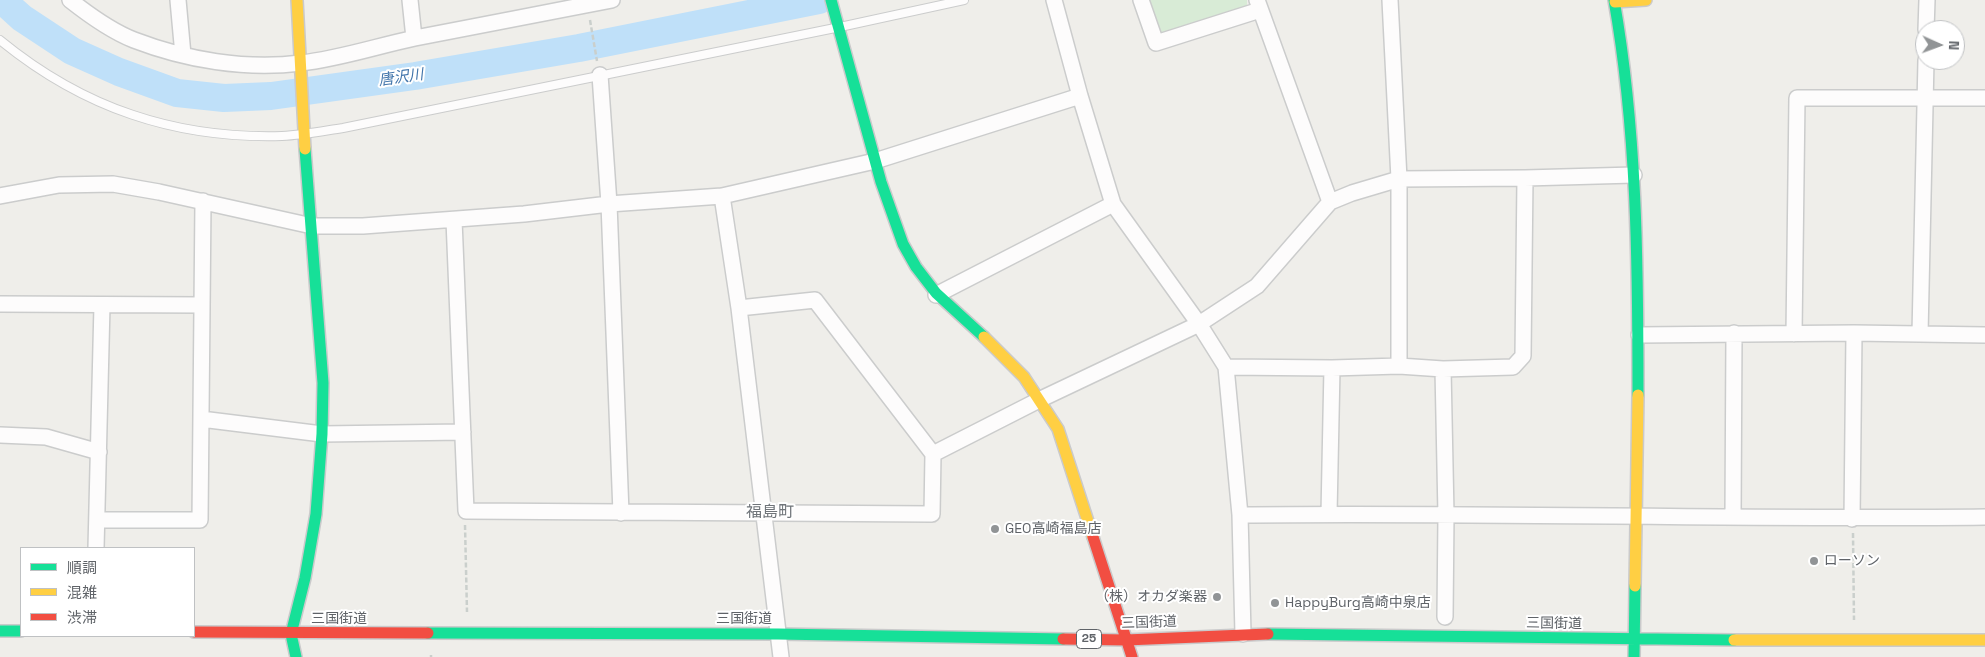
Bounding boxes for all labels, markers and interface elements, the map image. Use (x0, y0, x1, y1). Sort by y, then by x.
north arrow (1915, 20, 1965, 70)
text: N (1945, 40, 1963, 50)
water label: 唐沢川 (377, 66, 425, 90)
district label: 福島町 (746, 503, 794, 523)
place label: GEO高崎福島店 (1005, 521, 1101, 537)
marker: GEO高崎福島店 (989, 523, 1001, 535)
legend (20, 547, 195, 637)
place label: ローソン (1824, 553, 1880, 569)
marker: ローソン (1808, 555, 1820, 567)
text: 順調 (67, 558, 97, 577)
text: 混雑 (67, 583, 97, 602)
place label: （株）オカダ楽器 (1095, 589, 1207, 605)
marker: （株）オカダ楽器 (1211, 591, 1223, 603)
place label: HappyBurg高崎中泉店 (1285, 595, 1431, 611)
marker: HappyBurg高崎中泉店 (1269, 597, 1281, 609)
text: 渋滞 (67, 608, 97, 627)
street label: 三国街道 (311, 611, 367, 627)
street label: 三国街道 (716, 611, 772, 627)
street label: 三国街道 (1121, 614, 1177, 632)
street label: 三国街道 (1526, 615, 1582, 633)
road number: 25 (1076, 630, 1102, 648)

